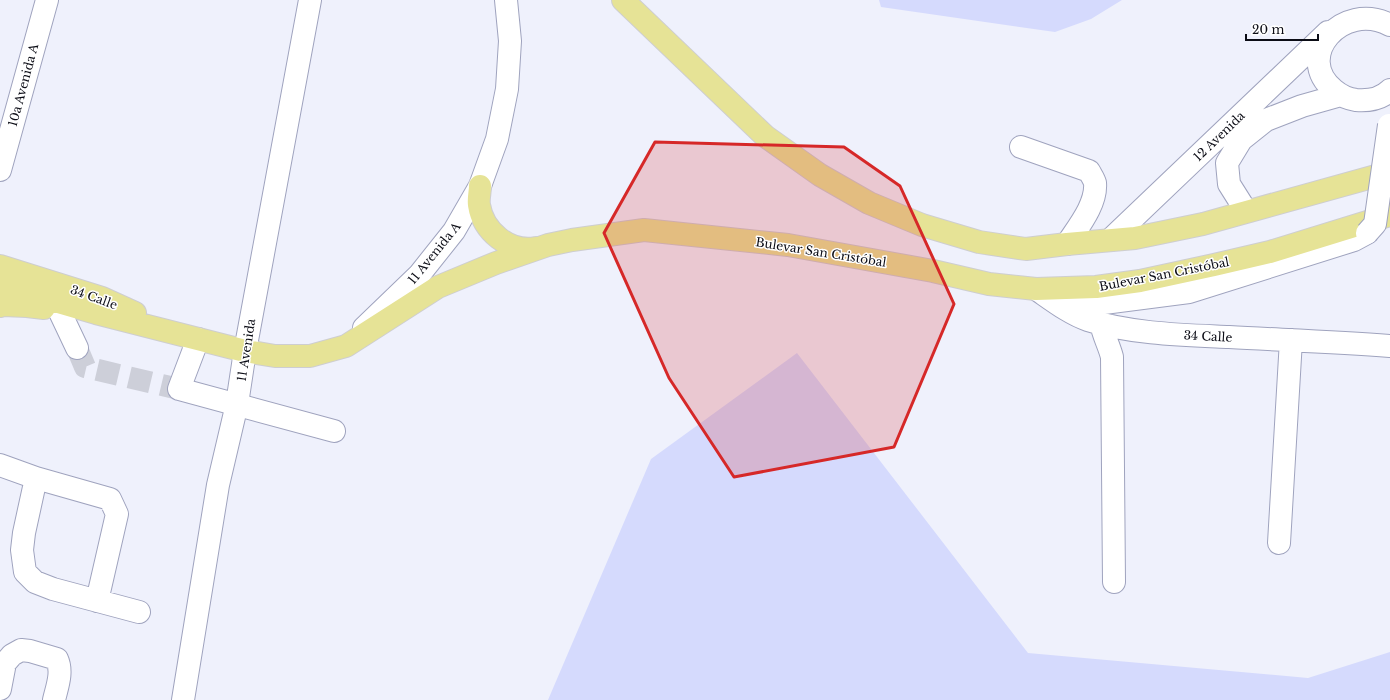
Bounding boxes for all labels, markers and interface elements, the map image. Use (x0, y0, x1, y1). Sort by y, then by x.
scale bar (1246, 16, 1318, 42)
text: 20 m (1252, 22, 1284, 37)
street label: 10a Avenida A (5, 41, 41, 128)
street label: 12 Avenida (1190, 108, 1248, 164)
street label: 11 Avenida A (404, 218, 464, 287)
street label: Bulevar San Cristóbal (755, 234, 888, 270)
street label: Bulevar San Cristóbal (1098, 254, 1230, 294)
street label: 34 Calle (69, 282, 120, 312)
street label: 11 Avenida (234, 317, 258, 382)
street label: 34 Calle (1183, 327, 1233, 345)

